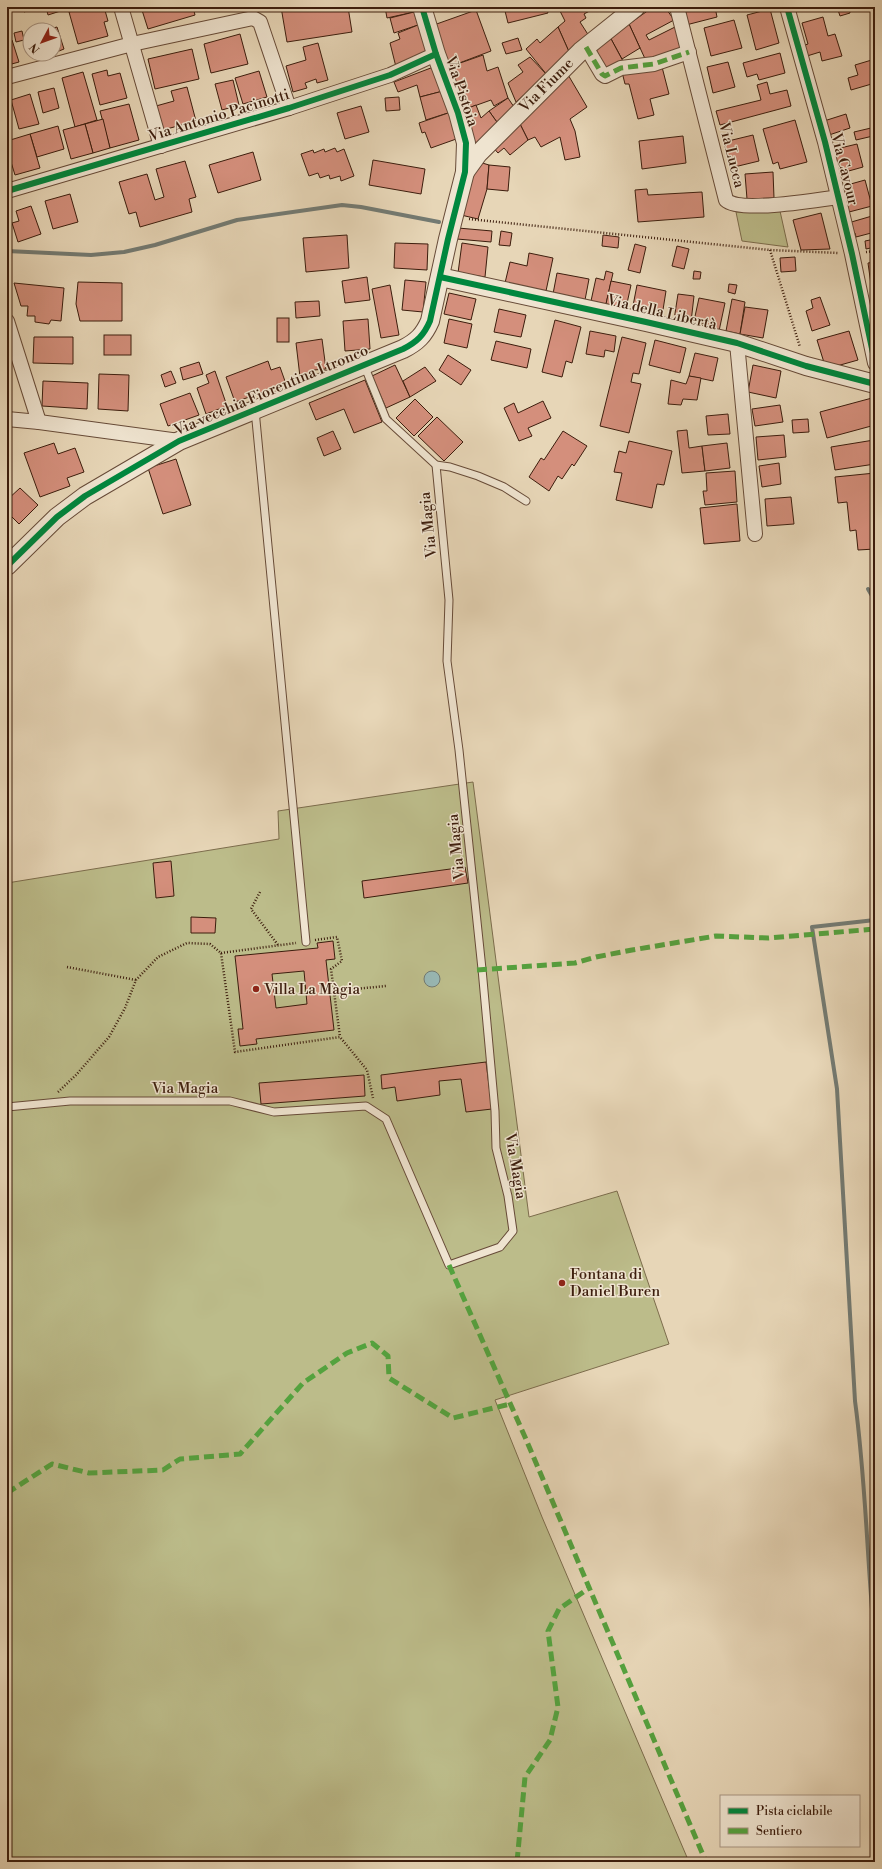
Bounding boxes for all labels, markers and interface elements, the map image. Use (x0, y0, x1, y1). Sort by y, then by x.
north arrow (22, 22, 62, 62)
text: N (27, 40, 43, 56)
street label: Via Pistoia (440, 52, 483, 129)
street label: Via Fiume (514, 54, 578, 117)
street label: Via Antonio Pacinotti (146, 85, 292, 146)
street label: Via Lucca (714, 119, 749, 190)
street label: Via Cavour (826, 130, 863, 208)
street label: Via della Libertà (604, 290, 719, 334)
street label: Via vecchia Fiorentina I tronco (170, 341, 371, 441)
street label: Via Magia (416, 490, 442, 560)
street label: Via Magia (444, 812, 470, 882)
place label: Villa La Màgia (263, 980, 361, 999)
marker: Villa La Màgia (251, 984, 261, 994)
street label: Via Magia (151, 1079, 219, 1098)
street label: Via Magia (500, 1131, 531, 1201)
place label: Fontana di Daniel Buren (570, 1265, 660, 1301)
marker: Fontana di Daniel Buren (557, 1278, 567, 1288)
legend (720, 1795, 860, 1847)
text: Pista ciclabile (756, 1804, 833, 1819)
text: Sentiero (756, 1824, 802, 1839)

